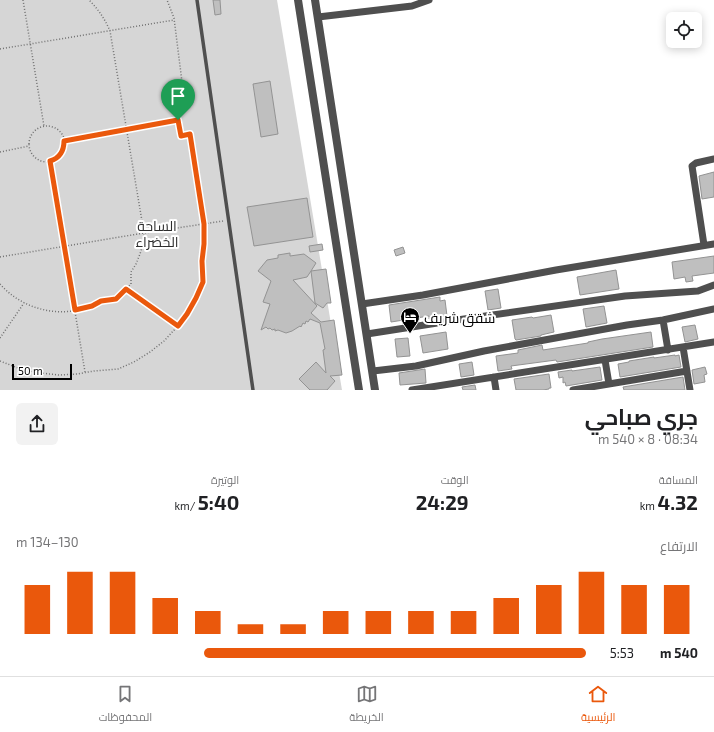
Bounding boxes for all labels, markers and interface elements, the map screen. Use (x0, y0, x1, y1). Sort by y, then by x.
map controls (666, 12, 702, 48)
button: locate (666, 12, 702, 48)
pin (161, 79, 195, 120)
icon: arrive (167, 85, 189, 107)
park label: الساحة الخضراء (135, 217, 179, 250)
hotel icon: شقق شريف (399, 306, 421, 334)
place label: شقق شريف (424, 309, 495, 327)
scale bar (12, 362, 72, 381)
text: 50 m (18, 364, 43, 377)
button: share (16, 403, 58, 445)
text: جري صباحي (585, 403, 698, 429)
text: 08:34 · 8 × 540 m (598, 431, 698, 447)
text: الوتيرة (211, 473, 239, 486)
text: الوقت (441, 473, 469, 486)
text: المسافة (659, 473, 698, 486)
text: 5:40 (198, 490, 239, 514)
text: 24:29 (416, 490, 469, 514)
text: 4.32 (657, 490, 698, 514)
text: /km (174, 499, 198, 512)
text: km (640, 499, 657, 512)
text: 130–134 m (16, 534, 79, 550)
text: الارتفاع (660, 538, 698, 554)
text: 5:53 (610, 645, 634, 661)
text: 540 m (660, 645, 698, 661)
tab: المحفوظات (99, 683, 152, 727)
tab: الخريطة (349, 683, 384, 727)
tab: الرئيسية (581, 683, 615, 727)

